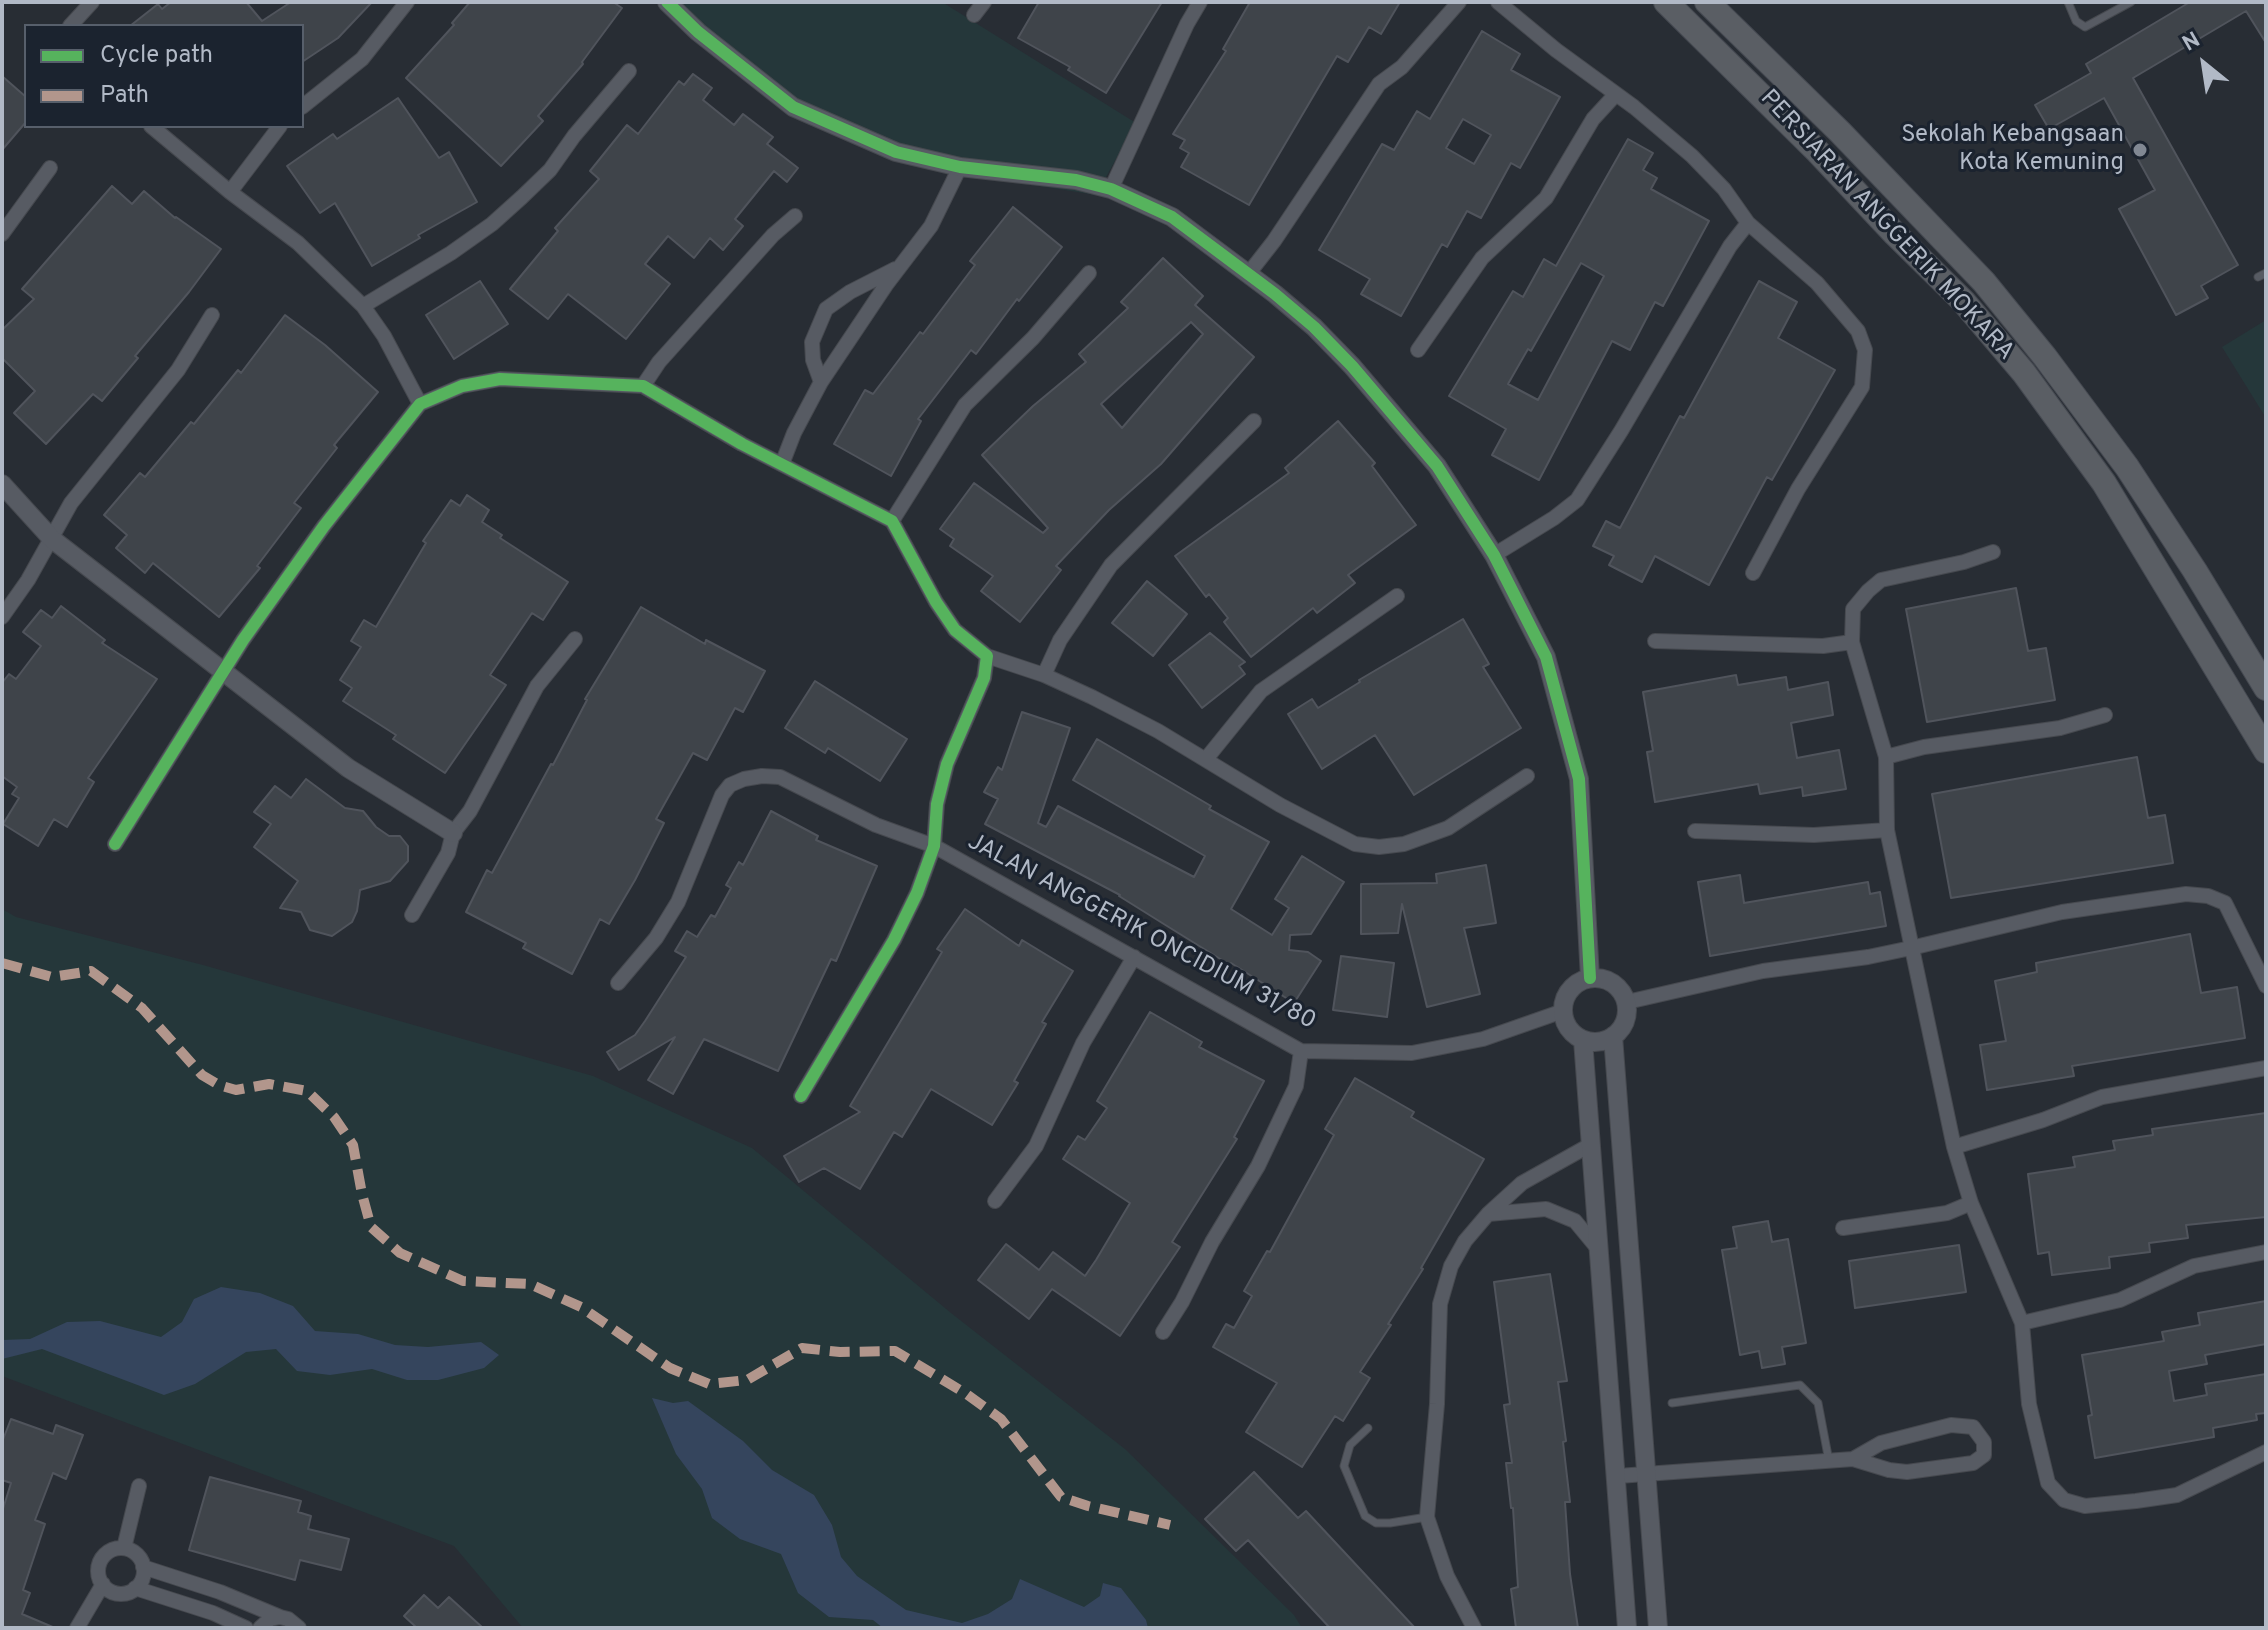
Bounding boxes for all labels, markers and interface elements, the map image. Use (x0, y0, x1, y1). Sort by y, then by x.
legend (24, 24, 304, 128)
north arrow (2164, 24, 2244, 104)
text: N (2178, 27, 2205, 58)
text: Cycle path (100, 41, 213, 71)
text: Path (100, 81, 149, 111)
street label: PERSIARAN ANGGERIK MOKARA (1753, 85, 2019, 367)
place label: Sekolah Kebangsaan Kota Kemuning (1901, 122, 2124, 178)
marker: Sekolah Kebangsaan Kota Kemuning (2131, 141, 2149, 159)
street label: JALAN ANGGERIK ONCIDIUM 31/80 (962, 829, 1320, 1037)

